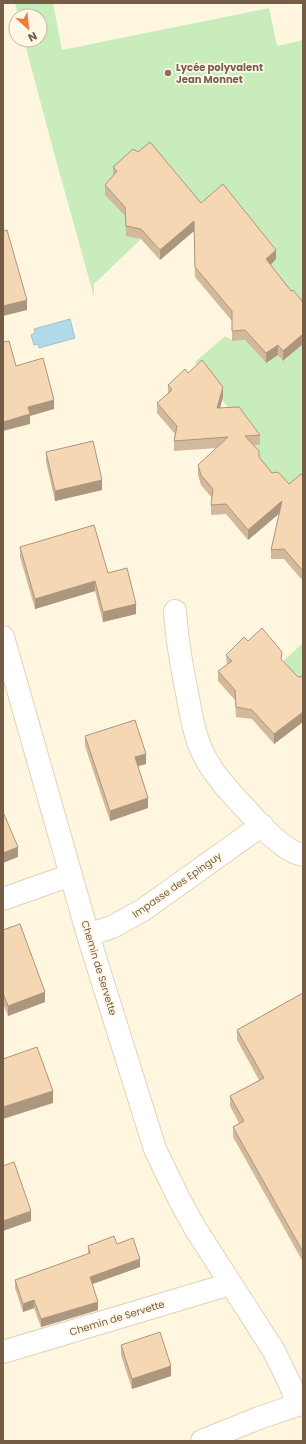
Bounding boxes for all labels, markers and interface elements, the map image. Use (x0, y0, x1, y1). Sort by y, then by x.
north arrow (8, 8, 48, 48)
text: N (25, 28, 40, 46)
place label: Lycée polyvalent Jean Monnet (176, 60, 263, 87)
marker: Lycée polyvalent Jean Monnet (163, 68, 173, 78)
street label: Impasse des Epinguy (129, 848, 225, 922)
street label: Chemin de Servette (77, 919, 121, 1017)
street label: Chemin de Servette (68, 1296, 166, 1340)

